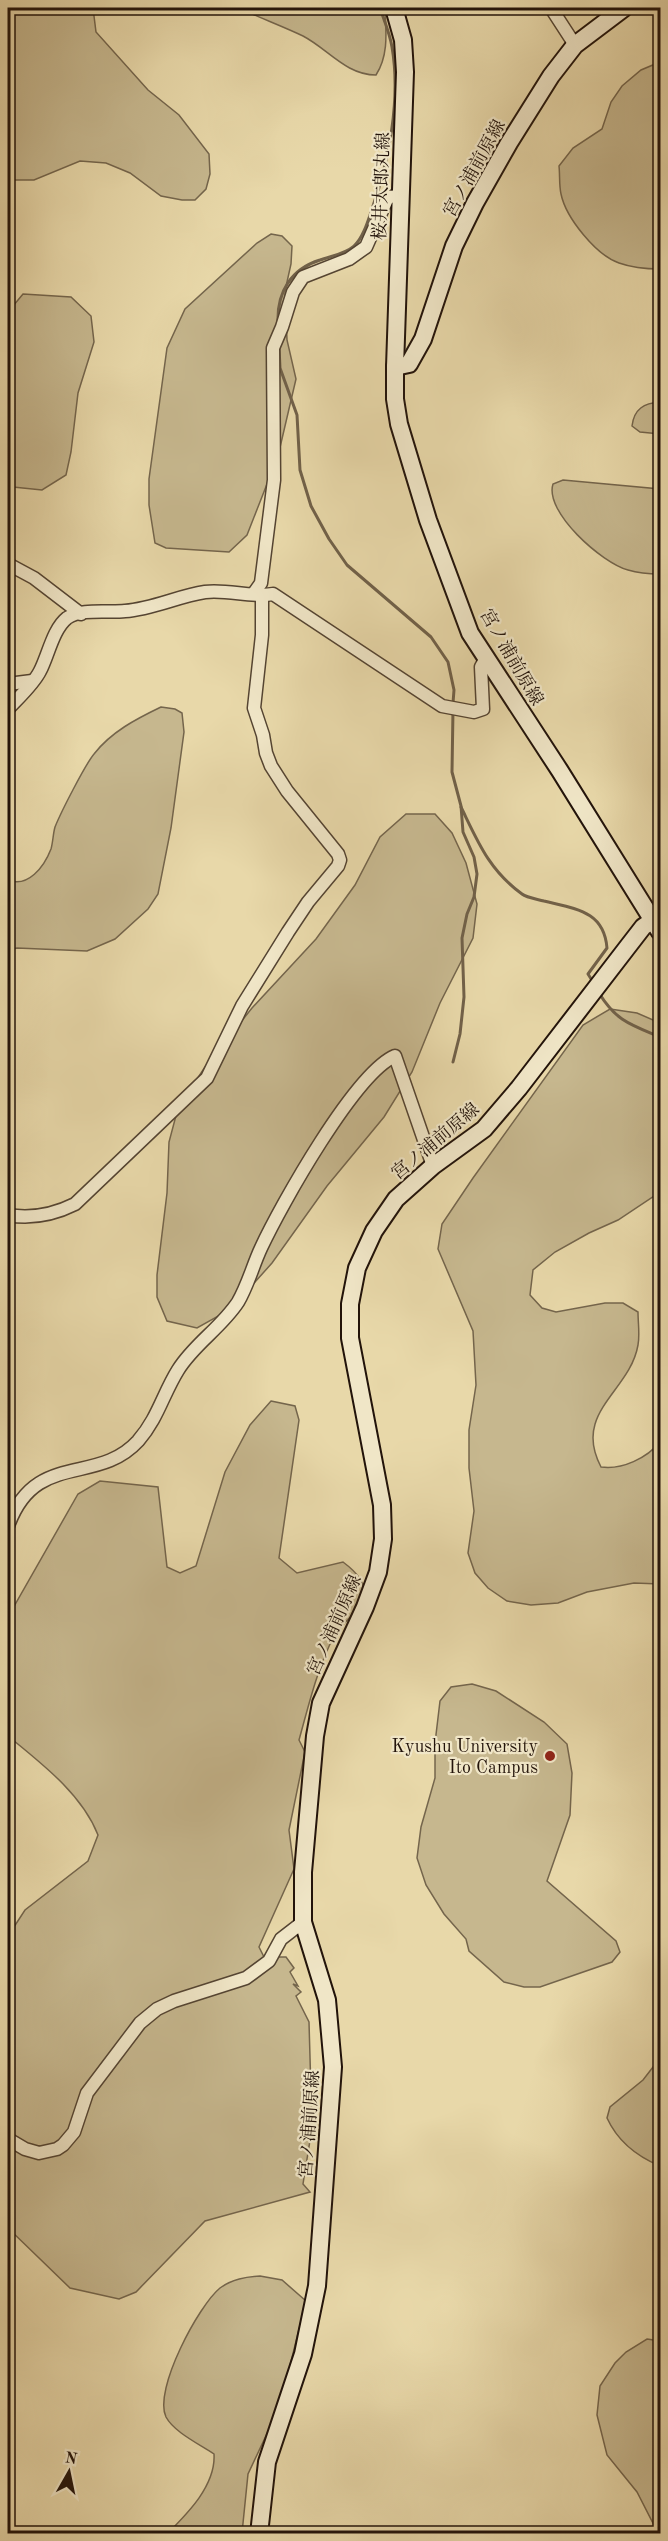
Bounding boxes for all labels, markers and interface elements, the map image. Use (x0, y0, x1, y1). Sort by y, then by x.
street label: 宮ノ浦前原線 (439, 116, 509, 220)
street label: 桜井太郎丸線 (369, 132, 393, 240)
street label: 宮ノ浦前原線 (476, 605, 548, 709)
street label: 宮ノ浦前原線 (387, 1099, 483, 1183)
street label: 宮ノ浦前原線 (303, 1572, 365, 1678)
place label: Kyushu University Ito Campus (392, 1738, 538, 1777)
marker: Kyushu University Ito Campus (543, 1749, 557, 1763)
street label: 宮ノ浦前原線 (295, 2069, 323, 2179)
north arrow (39, 2442, 99, 2502)
text: N (64, 2450, 79, 2468)

